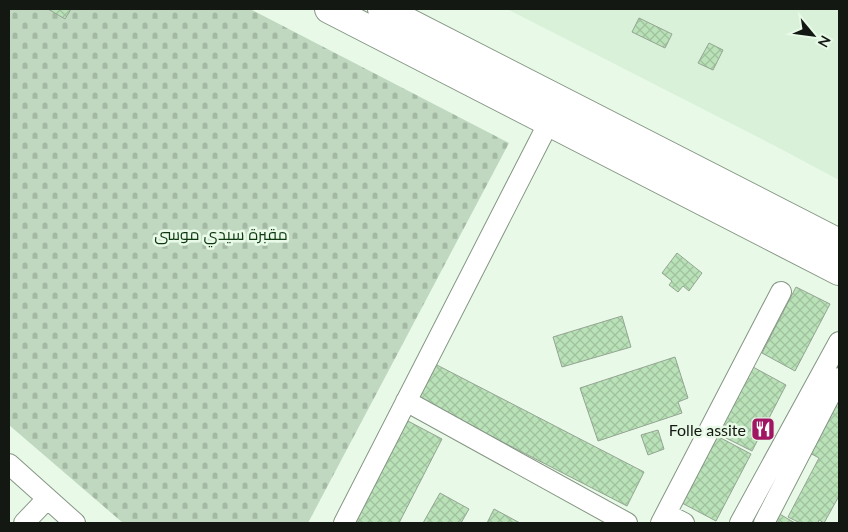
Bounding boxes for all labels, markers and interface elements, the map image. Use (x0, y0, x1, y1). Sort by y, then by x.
north arrow (788, 10, 838, 60)
text: N (815, 33, 835, 50)
park label: مقبرة سيدي موسى (154, 224, 288, 248)
restaurant icon: Folle assite (750, 416, 776, 442)
place label: Folle assite (669, 420, 746, 439)

